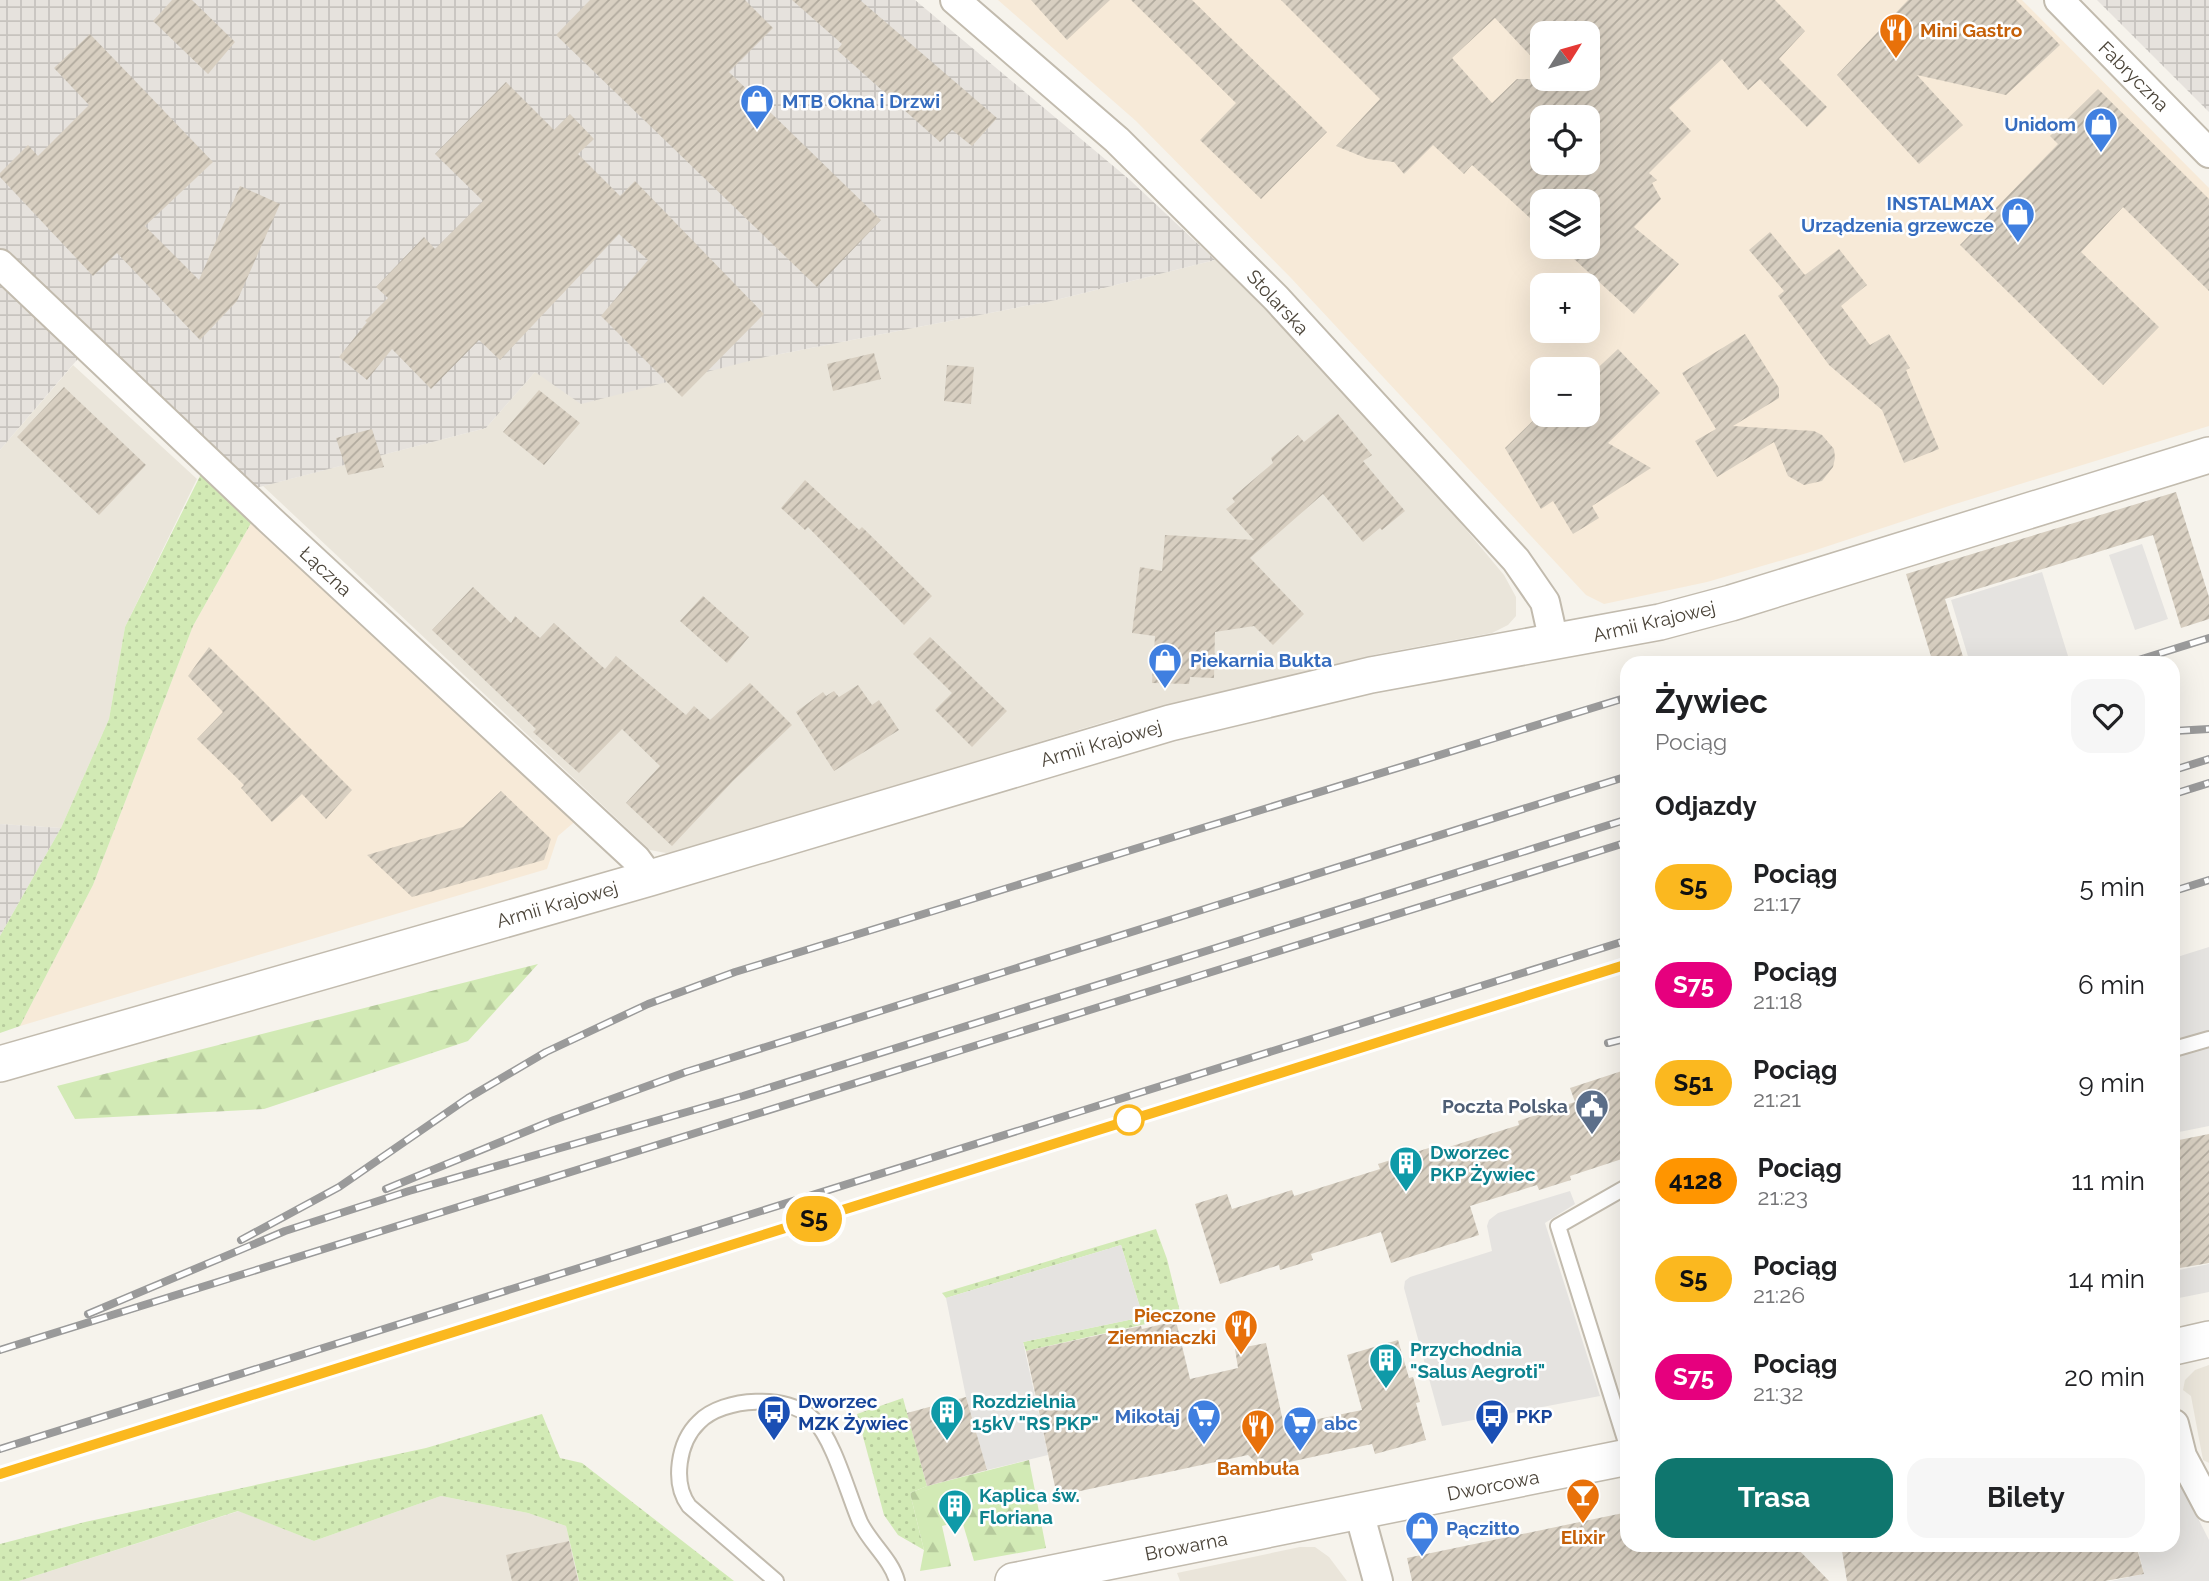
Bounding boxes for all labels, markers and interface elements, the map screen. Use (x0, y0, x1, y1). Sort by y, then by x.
restaurant icon: Mini Gastro (1877, 11, 1915, 60)
place label: Mini Gastro (1920, 19, 2022, 41)
north arrow (1530, 21, 1600, 91)
map controls (1530, 21, 1600, 427)
street label: Fabryczna (2094, 36, 2174, 116)
shop icon: MTB Okna i Drzwi (738, 82, 776, 131)
place label: MTB Okna i Drzwi (782, 90, 940, 112)
button: locate (1530, 105, 1600, 175)
shop icon: Unidom (2082, 105, 2120, 154)
place label: Unidom (2004, 113, 2076, 135)
button: layers (1530, 189, 1600, 259)
place label: INSTALMAX Urządzenia grzewcze (1801, 192, 1995, 236)
shop icon: INSTALMAX Urządzenia grzewcze (1999, 195, 2037, 244)
street label: Stolarska (1242, 265, 1314, 339)
button: + (1530, 273, 1600, 343)
button: − (1530, 357, 1600, 427)
street label: Łączna (296, 542, 356, 600)
street label: Armii Krajowej (1591, 596, 1717, 646)
shop icon: Piekarnia Bukta (1146, 641, 1184, 690)
place label: Piekarnia Bukta (1190, 649, 1332, 671)
button: heart (2071, 679, 2145, 753)
text: Żywiec (1655, 682, 1768, 721)
street label: Armii Krajowej (1038, 715, 1164, 771)
text: Pociąg (1655, 728, 1727, 755)
text: Odjazdy (1655, 791, 1757, 821)
text: Pociąg (1753, 859, 1837, 889)
text: S5 (1679, 872, 1708, 901)
text: 5 min (2079, 872, 2145, 902)
street label: Armii Krajowej (494, 876, 620, 932)
text: 21:17 (1753, 889, 1801, 916)
text: Pociąg (1753, 957, 1837, 987)
text: S75 (1673, 970, 1714, 999)
text: 6 min (2078, 970, 2145, 1000)
text: 21:18 (1753, 987, 1803, 1014)
text: Pociąg (1753, 1055, 1837, 1085)
text: S51 (1674, 1068, 1713, 1097)
text: 9 min (2078, 1068, 2145, 1098)
text: 21:21 (1753, 1085, 1801, 1112)
public building icon: Poczta Polska (1573, 1087, 1611, 1136)
place label: Poczta Polska (1442, 1095, 1568, 1117)
unlabelled marker (1114, 1105, 1144, 1135)
place label: Dworzec PKP Żywiec (1430, 1141, 1536, 1185)
building icon: Dworzec PKP Żywiec (1387, 1144, 1425, 1193)
text: Pociąg (1758, 1153, 1842, 1183)
text: 4128 (1669, 1166, 1723, 1195)
text: 11 min (2071, 1166, 2145, 1196)
text: 21:23 (1758, 1183, 1808, 1210)
line badge: S5 (782, 1196, 846, 1242)
text: S5 (800, 1204, 828, 1233)
text: Pociąg (1753, 1251, 1837, 1281)
text: S5 (1679, 1264, 1708, 1293)
text: 14 min (2068, 1264, 2145, 1294)
text: 21:26 (1753, 1281, 1805, 1308)
place label: Pieczone Ziemniaczki (1107, 1304, 1216, 1348)
restaurant icon: Pieczone Ziemniaczki (1222, 1307, 1260, 1356)
place label: Przychodnia "Salus Aegroti" (1410, 1338, 1545, 1382)
building icon: Przychodnia "Salus Aegroti" (1367, 1341, 1405, 1390)
text: Pociąg (1753, 1349, 1837, 1379)
text: S75 (1673, 1362, 1714, 1391)
text: 20 min (2064, 1362, 2145, 1392)
text: 21:32 (1753, 1379, 1803, 1406)
place label: Dworzec MZK Żywiec (798, 1390, 909, 1434)
place label: Rozdzielnia 15kV "RS PKP" (972, 1390, 1099, 1434)
bus stop icon: Dworzec MZK Żywiec (755, 1393, 793, 1442)
building icon: Rozdzielnia 15kV "RS PKP" (928, 1393, 966, 1442)
supermarket icon: Mikołaj (1185, 1397, 1223, 1446)
bus stop icon: PKP (1473, 1397, 1511, 1446)
supermarket icon: abc (1281, 1404, 1319, 1453)
place label: Mikołaj (1115, 1405, 1180, 1427)
place label: PKP (1516, 1405, 1553, 1427)
restaurant icon: Bambuła (1239, 1407, 1277, 1456)
place label: abc (1324, 1412, 1358, 1434)
place label: Bambuła (1217, 1457, 1299, 1479)
button: Trasa (1655, 1458, 1893, 1538)
button: Bilety (1907, 1458, 2145, 1538)
street label: Dworcowa (1445, 1465, 1541, 1505)
bar icon: Elixir (1564, 1476, 1602, 1525)
place label: Kaplica św. Floriana (979, 1484, 1080, 1528)
building icon: Kaplica św. Floriana (936, 1487, 974, 1536)
shop icon: Pączitto (1403, 1509, 1441, 1558)
place label: Pączitto (1446, 1517, 1520, 1539)
place label: Elixir (1561, 1526, 1606, 1548)
street label: Browarna (1143, 1527, 1229, 1565)

